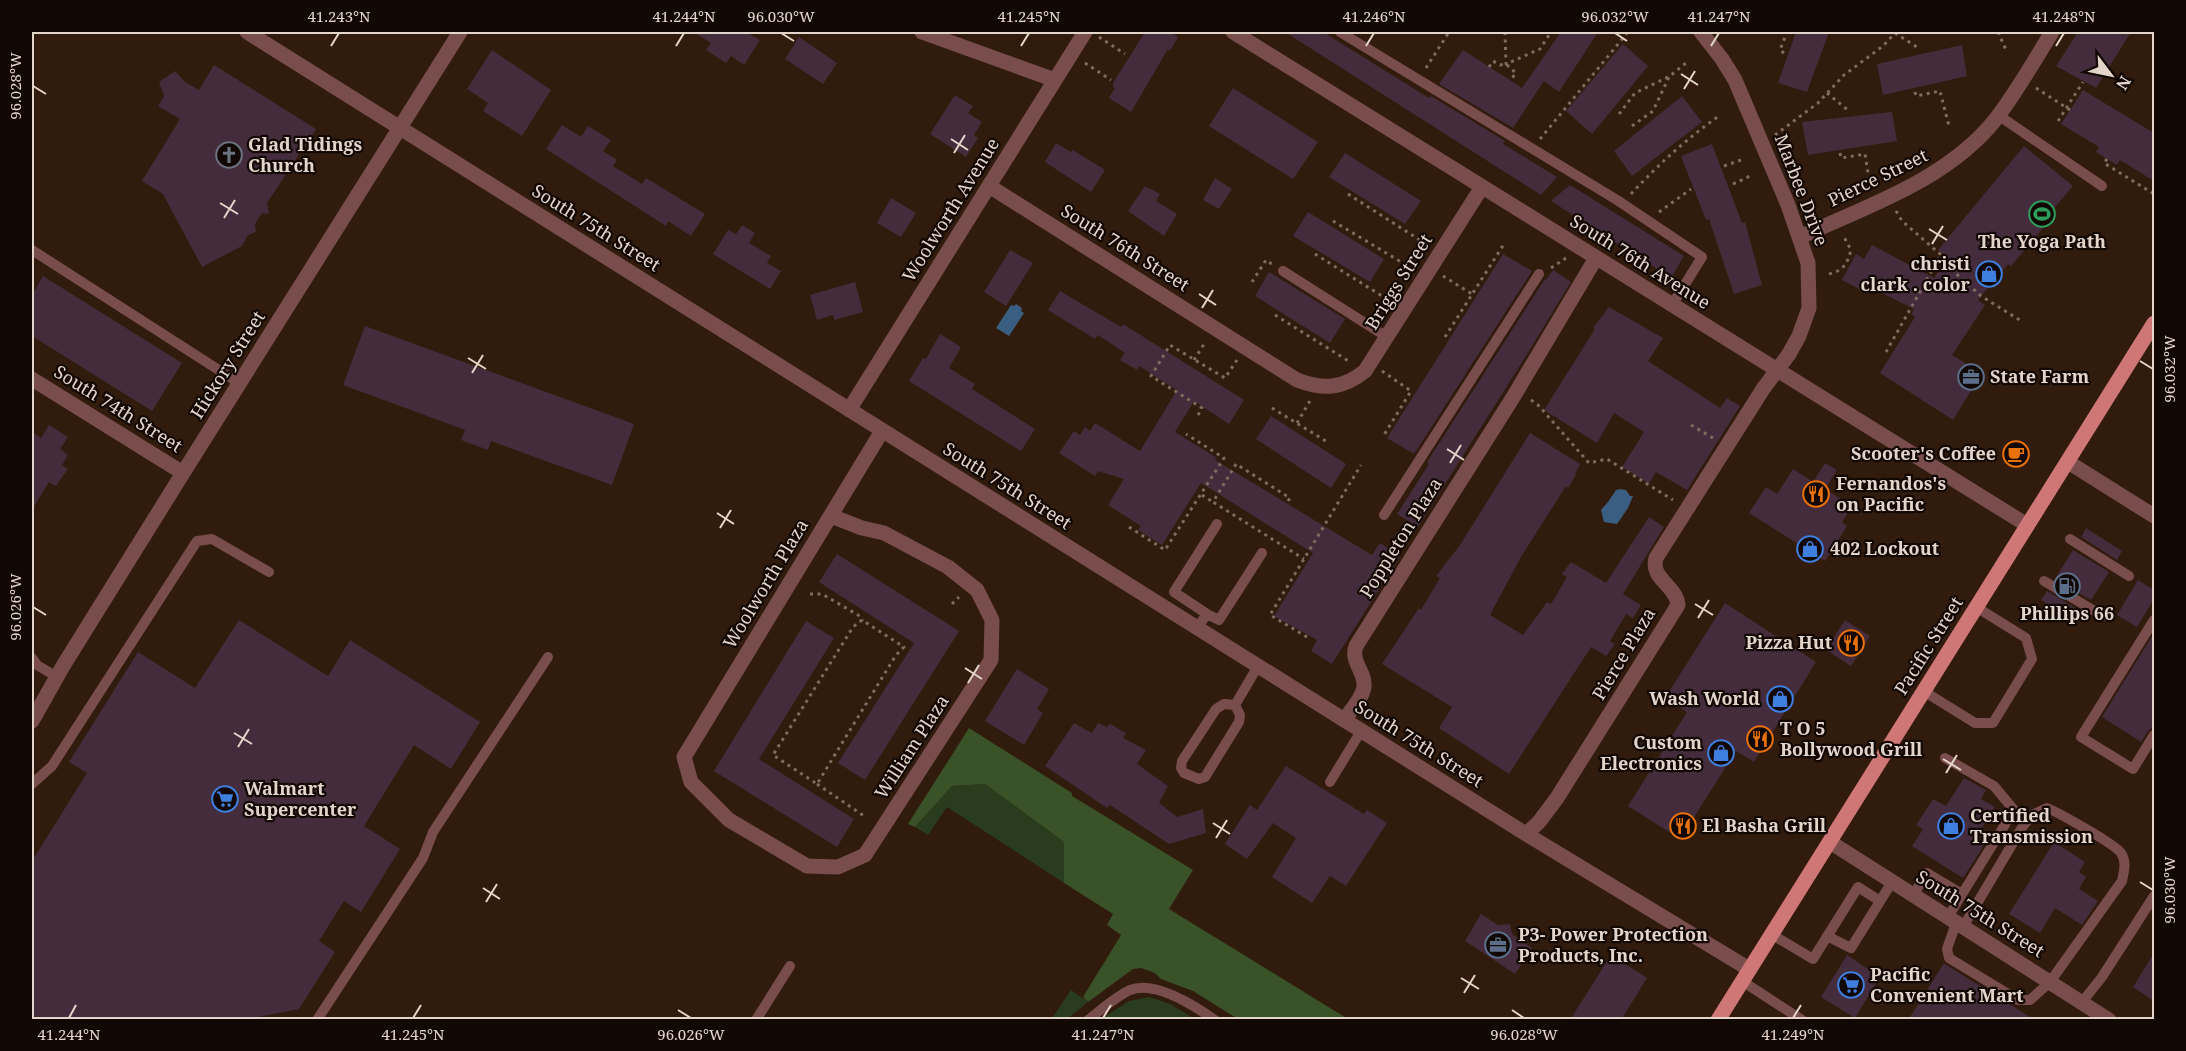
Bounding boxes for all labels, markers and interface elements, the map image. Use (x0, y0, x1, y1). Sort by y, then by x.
text: 41.243°N (307, 6, 371, 26)
text: 41.244°N (652, 6, 716, 26)
text: 96.030°W (747, 6, 815, 26)
text: 41.245°N (997, 6, 1061, 26)
text: 41.246°N (1342, 6, 1406, 26)
text: 96.032°W (1581, 6, 1649, 26)
text: 41.247°N (1687, 6, 1751, 26)
text: 41.248°N (2032, 6, 2096, 26)
north arrow (2081, 45, 2141, 105)
text: 96.028°W (5, 52, 25, 120)
text: N (2111, 72, 2136, 94)
street label: Marbee Drive (1770, 130, 1834, 249)
place label: Glad Tidings Church (248, 132, 363, 177)
street label: Woolworth Avenue (896, 133, 1004, 286)
church icon: Glad Tidings Church (214, 140, 244, 170)
street label: Pierce Street (1824, 143, 1931, 212)
street label: South 75th Street (528, 178, 665, 276)
street label: South 76th Street (1057, 198, 1194, 296)
sports icon: The Yoga Path (2027, 199, 2057, 229)
street label: South 76th Avenue (1566, 208, 1715, 314)
street label: Briggs Street (1359, 229, 1437, 334)
place label: The Yoga Path (1978, 229, 2106, 253)
place label: christi clark . color (1861, 251, 1971, 296)
shop icon: christi clark . color (1974, 259, 2004, 289)
street label: Hickory Street (184, 306, 270, 423)
text: 96.032°W (2159, 335, 2179, 403)
street label: South 74th Street (50, 359, 187, 457)
office icon: State Farm (1956, 362, 1986, 392)
place label: State Farm (1990, 364, 2089, 388)
street label: South 75th Street (939, 436, 1076, 534)
cafe icon: Scooter's Coffee (2001, 439, 2031, 469)
place label: Scooter's Coffee (1851, 441, 1996, 465)
place label: Fernandos's on Pacific (1836, 471, 1947, 516)
street label: Poppleton Plaza (1354, 473, 1447, 602)
restaurant icon: Fernandos's on Pacific (1801, 479, 1831, 509)
street label: Woolworth Plaza (717, 514, 813, 653)
shop icon: 402 Lockout (1795, 534, 1825, 564)
place label: 402 Lockout (1830, 536, 1939, 560)
fuel station icon: Phillips 66 (2052, 571, 2082, 601)
text: 96.026°W (5, 573, 25, 641)
street label: Pacific Street (1888, 592, 1968, 699)
place label: Phillips 66 (2020, 601, 2114, 625)
street label: Pierce Plaza (1586, 603, 1660, 704)
restaurant icon: Pizza Hut (1836, 628, 1866, 658)
place label: Pizza Hut (1746, 630, 1832, 654)
shop icon: Wash World (1765, 684, 1795, 714)
place label: Wash World (1649, 686, 1760, 710)
street label: William Plaza (869, 690, 954, 803)
street label: South 75th Street (1351, 694, 1488, 792)
place label: T O 5 Bollywood Grill (1780, 716, 1923, 761)
restaurant icon: T O 5 Bollywood Grill (1745, 724, 1775, 754)
place label: Custom Electronics (1600, 730, 1702, 775)
shop icon: Custom Electronics (1706, 738, 1736, 768)
place label: Walmart Supercenter (244, 776, 357, 821)
supermarket icon: Walmart Supercenter (210, 784, 240, 814)
place label: Certified Transmission (1970, 803, 2093, 848)
restaurant icon: El Basha Grill (1668, 811, 1698, 841)
shop icon: Certified Transmission (1936, 811, 1966, 841)
place label: El Basha Grill (1702, 813, 1827, 837)
text: 96.030°W (2159, 856, 2179, 924)
street label: South 75th Street (1912, 864, 2049, 962)
place label: P3- Power Protection Products, Inc. (1518, 922, 1708, 967)
office icon: P3- Power Protection Products, Inc. (1483, 930, 1513, 960)
place label: Pacific Convenient Mart (1870, 962, 2024, 1007)
supermarket icon: Pacific Convenient Mart (1836, 970, 1866, 1000)
text: 41.244°N (37, 1024, 101, 1044)
text: 41.245°N (381, 1024, 445, 1044)
text: 96.026°W (657, 1024, 725, 1044)
text: 41.247°N (1071, 1024, 1135, 1044)
text: 96.028°W (1490, 1024, 1558, 1044)
text: 41.249°N (1761, 1024, 1825, 1044)

